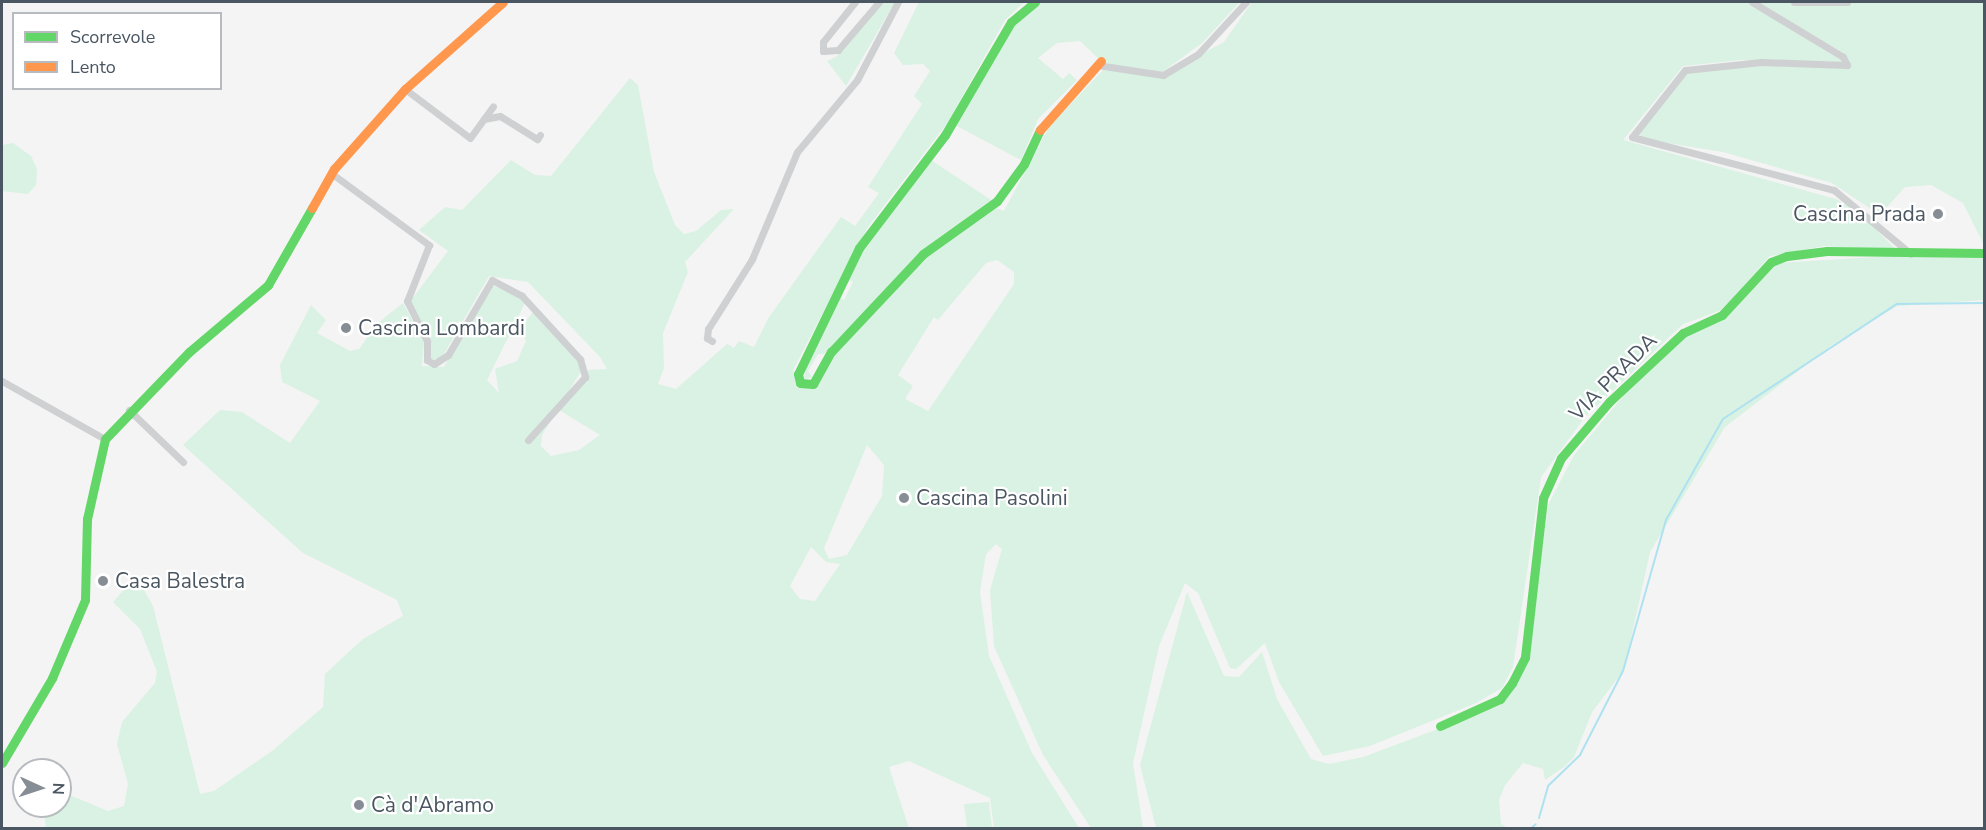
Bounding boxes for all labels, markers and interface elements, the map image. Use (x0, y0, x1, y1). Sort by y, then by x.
legend (12, 12, 222, 90)
text: Scorrevole (70, 25, 155, 49)
text: Lento (70, 55, 116, 79)
place label: Cascina Prada (1793, 201, 1926, 227)
marker: Cascina Prada (1931, 207, 1945, 221)
place label: Cascina Lombardi (358, 315, 525, 341)
marker: Cascina Lombardi (339, 321, 353, 335)
street label: VIA PRADA (1564, 328, 1662, 426)
place label: Cascina Pasolini (916, 485, 1068, 511)
marker: Cascina Pasolini (897, 491, 911, 505)
place label: Casa Balestra (115, 568, 245, 594)
marker: Casa Balestra (96, 574, 110, 588)
north arrow (12, 758, 72, 818)
text: N (47, 782, 69, 795)
place label: Cà d'Abramo (371, 792, 494, 818)
marker: Cà d'Abramo (352, 798, 366, 812)

